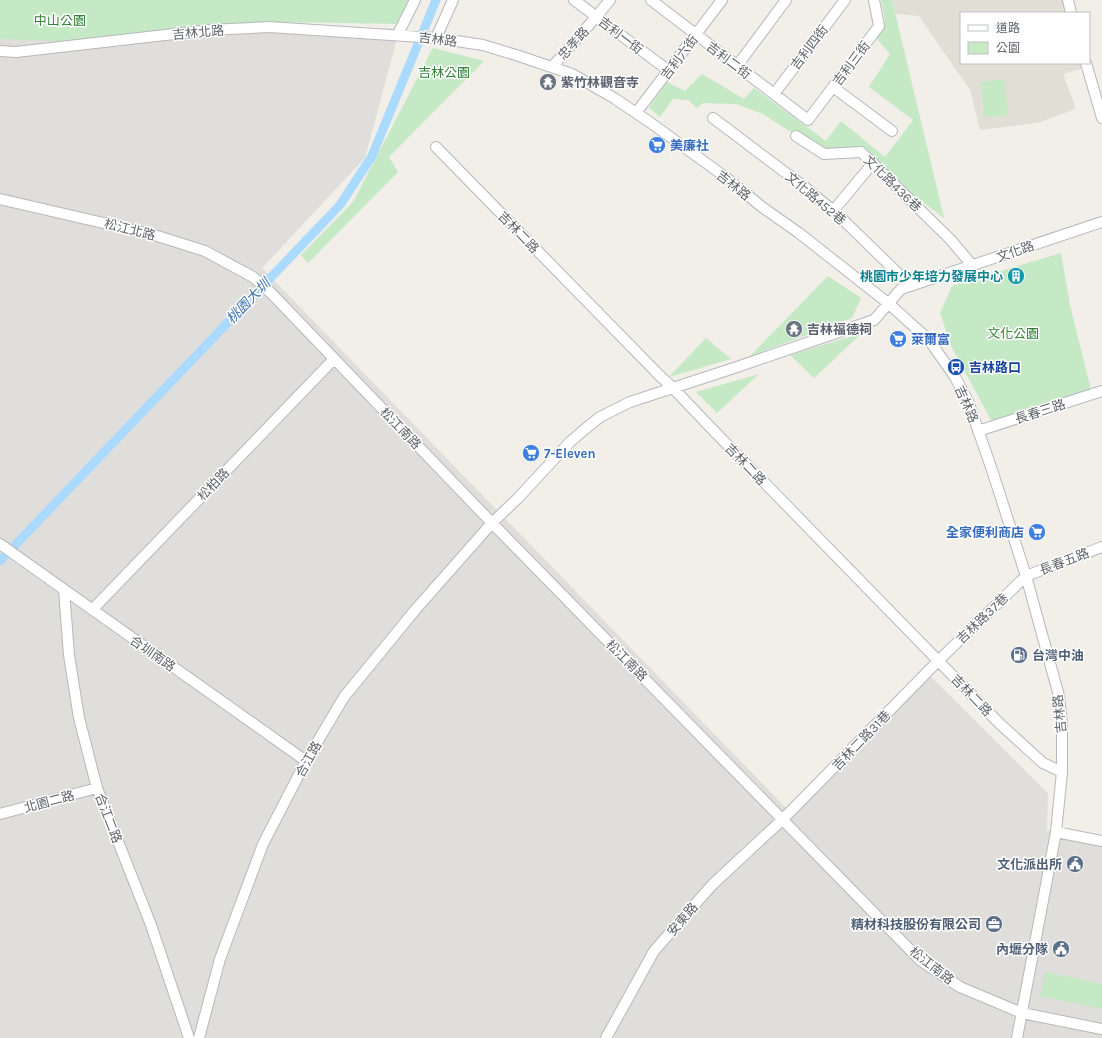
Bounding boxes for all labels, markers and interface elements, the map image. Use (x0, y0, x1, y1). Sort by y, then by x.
legend (960, 12, 1090, 64)
park label: 中山公園 (34, 13, 86, 28)
street label: 吉利一街 (595, 14, 646, 57)
text: 道路 (996, 21, 1020, 35)
street label: 吉利四街 (788, 22, 831, 73)
street label: 吉林北路 (171, 23, 225, 42)
street label: 忠孝路 (555, 24, 592, 63)
street label: 吉林路 (418, 30, 458, 49)
street label: 吉利六街 (658, 32, 701, 83)
street label: 吉利三街 (830, 38, 873, 89)
street label: 吉利二街 (703, 39, 754, 82)
text: 公園 (996, 41, 1020, 55)
park label: 吉林公園 (418, 65, 470, 80)
temple icon: 紫竹林觀音寺 (538, 72, 558, 92)
place label: 紫竹林觀音寺 (561, 75, 639, 90)
supermarket icon: 美廉社 (647, 135, 667, 155)
place label: 美廉社 (670, 138, 709, 153)
street label: 文化路436巷 (861, 152, 925, 215)
street label: 吉林路 (714, 167, 754, 203)
street label: 文化路452巷 (782, 169, 849, 228)
street label: 吉林二路 (495, 208, 542, 256)
street label: 松江北路 (103, 216, 157, 243)
street label: 文化路 (994, 238, 1036, 265)
building icon: 桃園市少年培力發展中心 (1006, 266, 1026, 286)
place label: 桃園市少年培力發展中心 (860, 269, 1003, 284)
water label: 桃園大圳 (223, 274, 275, 327)
temple icon: 吉林福德祠 (784, 319, 804, 339)
place label: 吉林福德祠 (807, 322, 872, 337)
park label: 文化公園 (987, 326, 1039, 341)
supermarket icon: 萊爾富 (888, 329, 908, 349)
place label: 萊爾富 (911, 332, 950, 347)
bus stop icon: 吉林路口 (946, 357, 966, 377)
place label: 吉林路口 (969, 360, 1021, 375)
street label: 吉林路 (952, 383, 981, 425)
street label: 長春三路 (1013, 396, 1067, 427)
street label: 松江南路 (377, 404, 424, 452)
street label: 吉林二路 (722, 440, 769, 488)
supermarket icon: 7-Eleven (521, 443, 541, 463)
place label: 7-Eleven (544, 446, 596, 461)
street label: 松柏路 (194, 465, 232, 504)
supermarket icon: 全家便利商店 (1027, 522, 1047, 542)
place label: 全家便利商店 (946, 525, 1024, 540)
street label: 長春五路 (1037, 545, 1091, 578)
street label: 吉林路37巷 (953, 590, 1011, 647)
street label: 合圳南路 (127, 632, 178, 674)
street label: 松江南路 (603, 637, 650, 684)
fuel station icon: 台灣中油 (1009, 645, 1029, 665)
place label: 台灣中油 (1032, 648, 1084, 663)
street label: 吉林二路 (948, 671, 995, 719)
street label: 吉林路 (1050, 694, 1069, 734)
street label: 吉林二路31巷 (829, 707, 893, 773)
street label: 合江路 (292, 739, 324, 780)
street label: 北園二路 (22, 788, 76, 815)
street label: 合江二路 (92, 791, 125, 845)
public building icon: 文化派出所 (1065, 854, 1085, 874)
place label: 文化派出所 (997, 857, 1062, 872)
street label: 安東路 (664, 900, 701, 939)
office icon: 精材科技股份有限公司 (984, 914, 1004, 934)
place label: 精材科技股份有限公司 (851, 917, 981, 932)
public building icon: 內壢分隊 (1051, 939, 1071, 959)
place label: 內壢分隊 (996, 942, 1048, 957)
street label: 松江南路 (907, 943, 957, 987)

